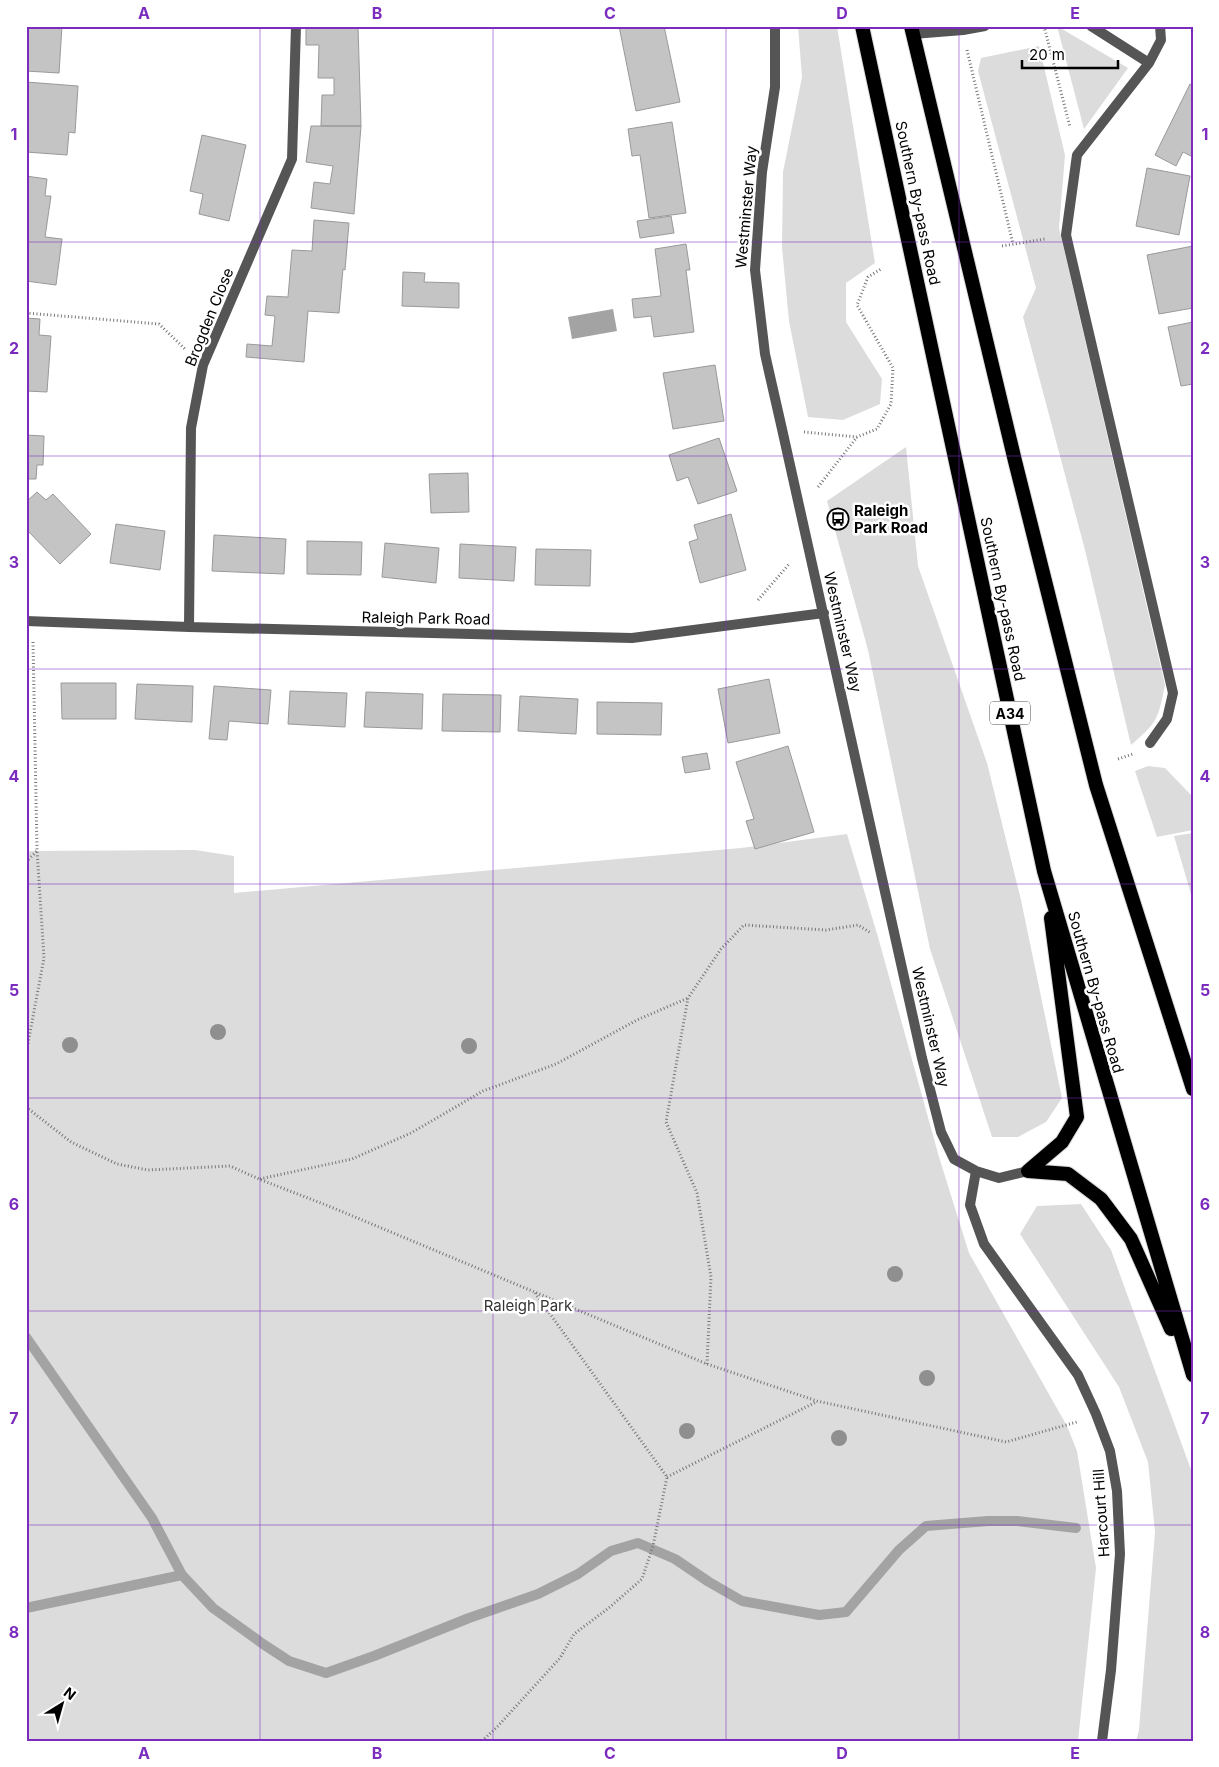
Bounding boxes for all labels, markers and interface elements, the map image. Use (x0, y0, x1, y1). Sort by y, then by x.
text: A (138, 3, 150, 23)
text: B (372, 3, 382, 23)
text: C (604, 3, 616, 23)
text: D (836, 3, 848, 23)
text: E (1070, 3, 1080, 23)
scale bar (1022, 38, 1118, 70)
text: 20 m (1029, 45, 1065, 64)
street label: Southern By-pass Road (891, 119, 945, 287)
text: 1 (11, 124, 17, 144)
text: 1 (1202, 124, 1208, 144)
street label: Westminster Way (731, 144, 761, 269)
street label: Brogden Close (181, 265, 237, 369)
text: 2 (9, 338, 19, 358)
text: 2 (1200, 338, 1210, 358)
place label: Raleigh Park Road (854, 501, 928, 537)
bus stop icon: Raleigh Park Road (826, 507, 850, 531)
street label: Southern By-pass Road (976, 515, 1030, 683)
text: 3 (9, 552, 19, 572)
text: 3 (1200, 552, 1210, 572)
street label: Westminster Way (820, 570, 866, 695)
street label: Raleigh Park Road (361, 607, 491, 629)
road number: A34 (990, 701, 1030, 724)
text: 4 (9, 766, 20, 786)
text: 4 (1200, 766, 1211, 786)
street label: Southern By-pass Road (1064, 909, 1128, 1075)
street label: Westminster Way (908, 965, 954, 1090)
text: 5 (9, 980, 19, 1000)
text: 5 (1200, 980, 1210, 1000)
text: 6 (9, 1194, 19, 1214)
text: 6 (1200, 1194, 1210, 1214)
park label: Raleigh Park (484, 1296, 573, 1315)
text: 7 (9, 1408, 19, 1428)
text: 7 (1200, 1408, 1210, 1428)
street label: Harcourt Hill (1088, 1468, 1114, 1558)
text: 8 (9, 1622, 19, 1642)
text: 8 (1200, 1622, 1210, 1642)
north arrow (38, 1680, 88, 1730)
text: N (61, 1683, 80, 1703)
text: A (138, 1743, 150, 1763)
text: B (372, 1743, 382, 1763)
text: C (604, 1743, 616, 1763)
text: D (836, 1743, 848, 1763)
text: E (1070, 1743, 1080, 1763)

